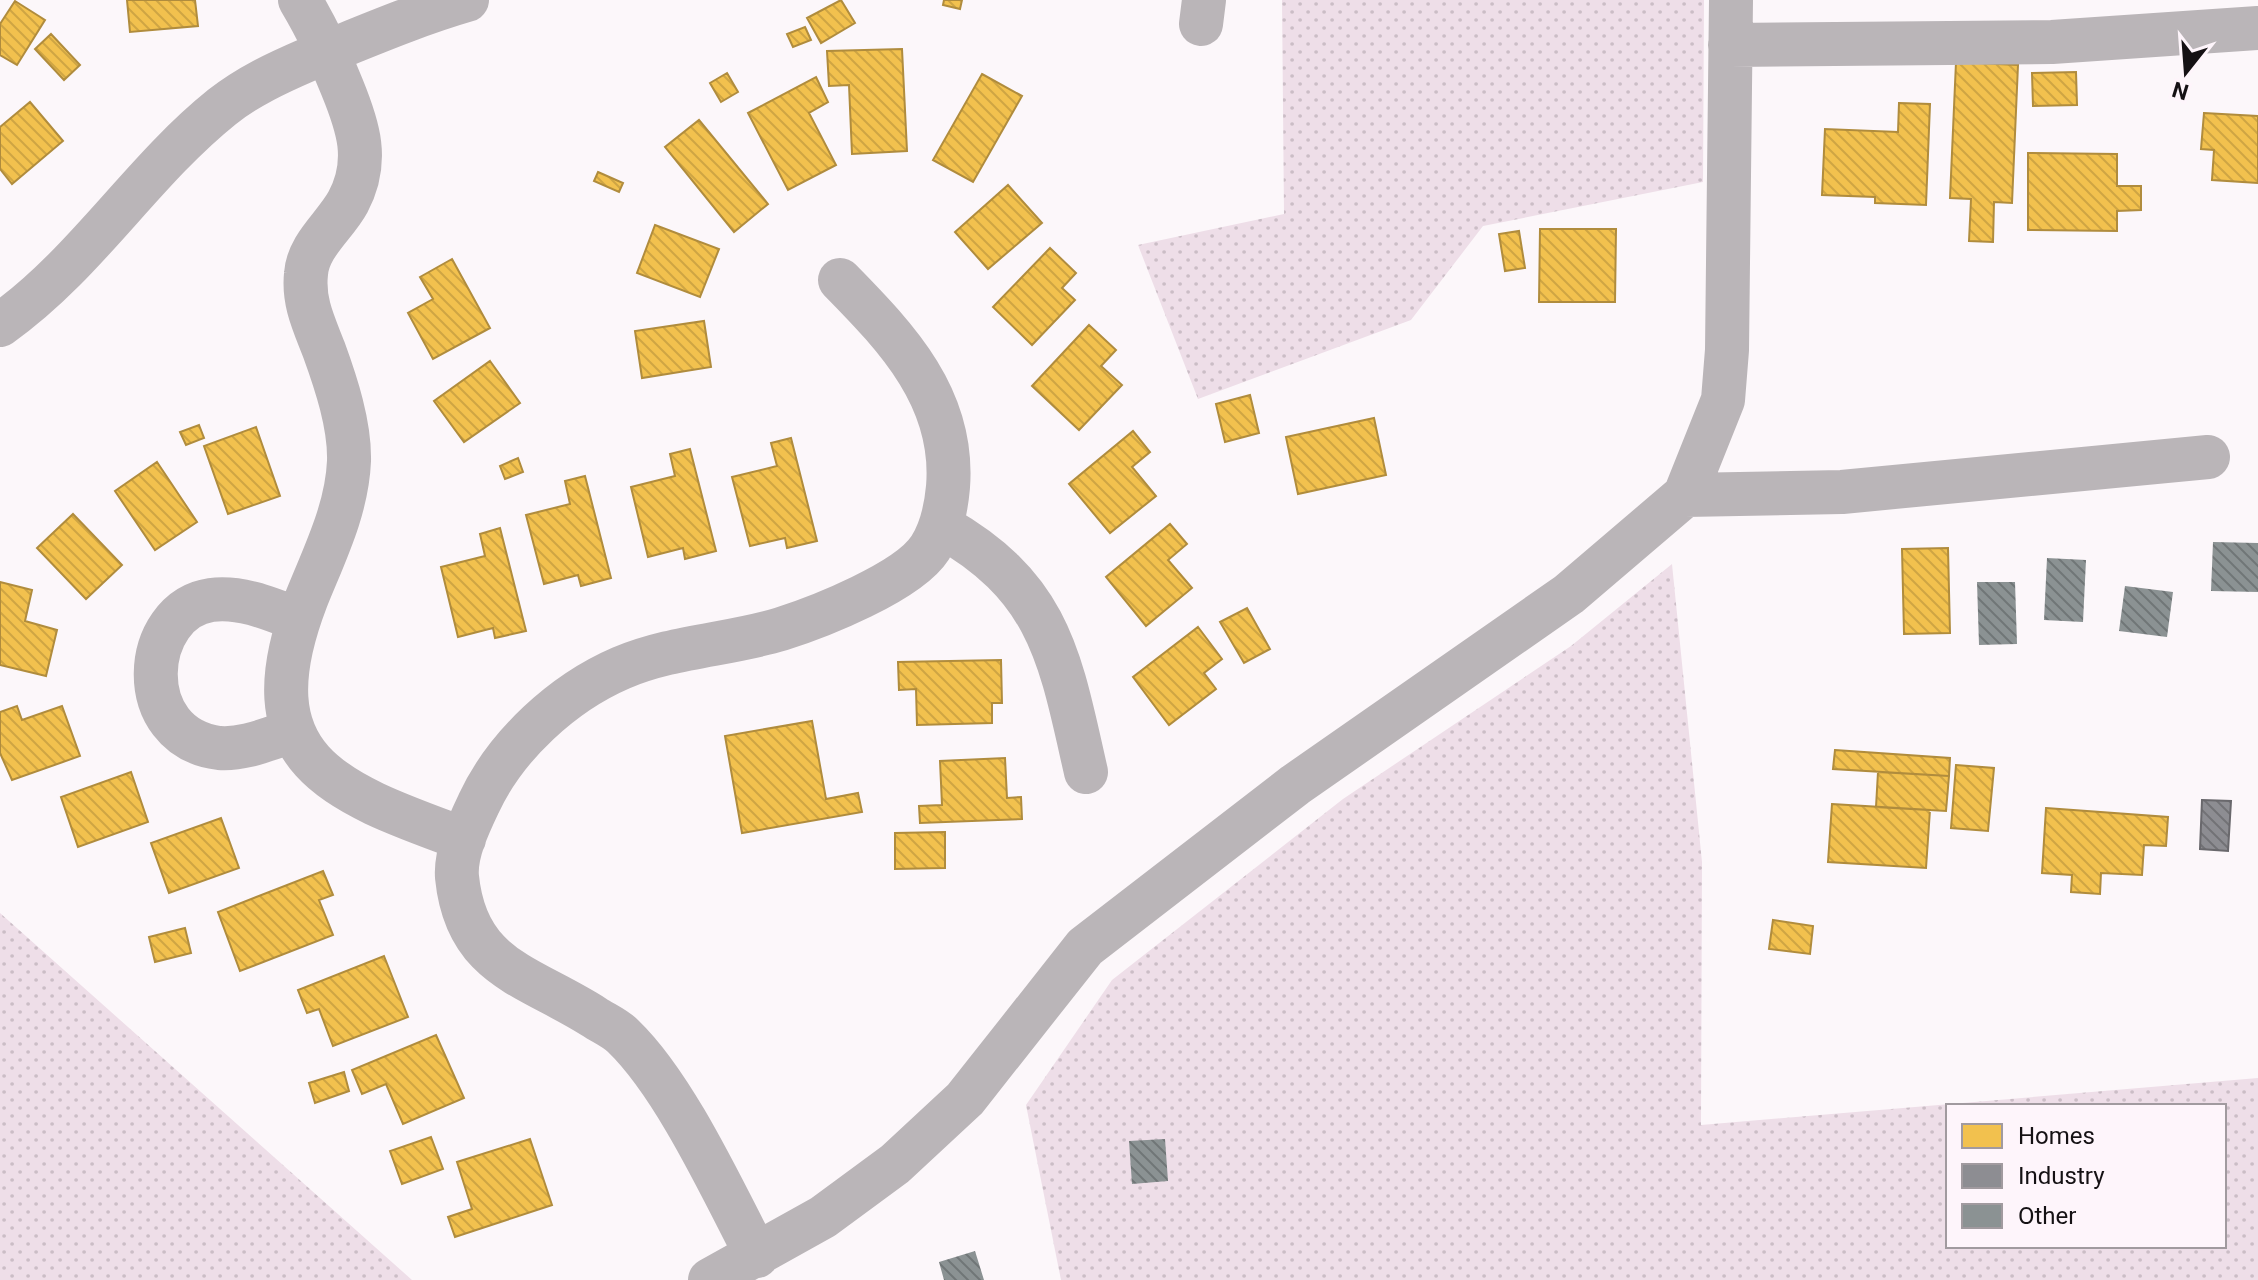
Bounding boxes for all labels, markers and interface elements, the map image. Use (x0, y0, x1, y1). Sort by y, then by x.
north arrow (2146, 32, 2226, 112)
text: N (2169, 76, 2191, 105)
legend (1946, 1104, 2226, 1248)
text: Homes (2018, 1122, 2095, 1150)
text: Industry (2018, 1162, 2105, 1190)
text: Other (2018, 1202, 2076, 1230)

